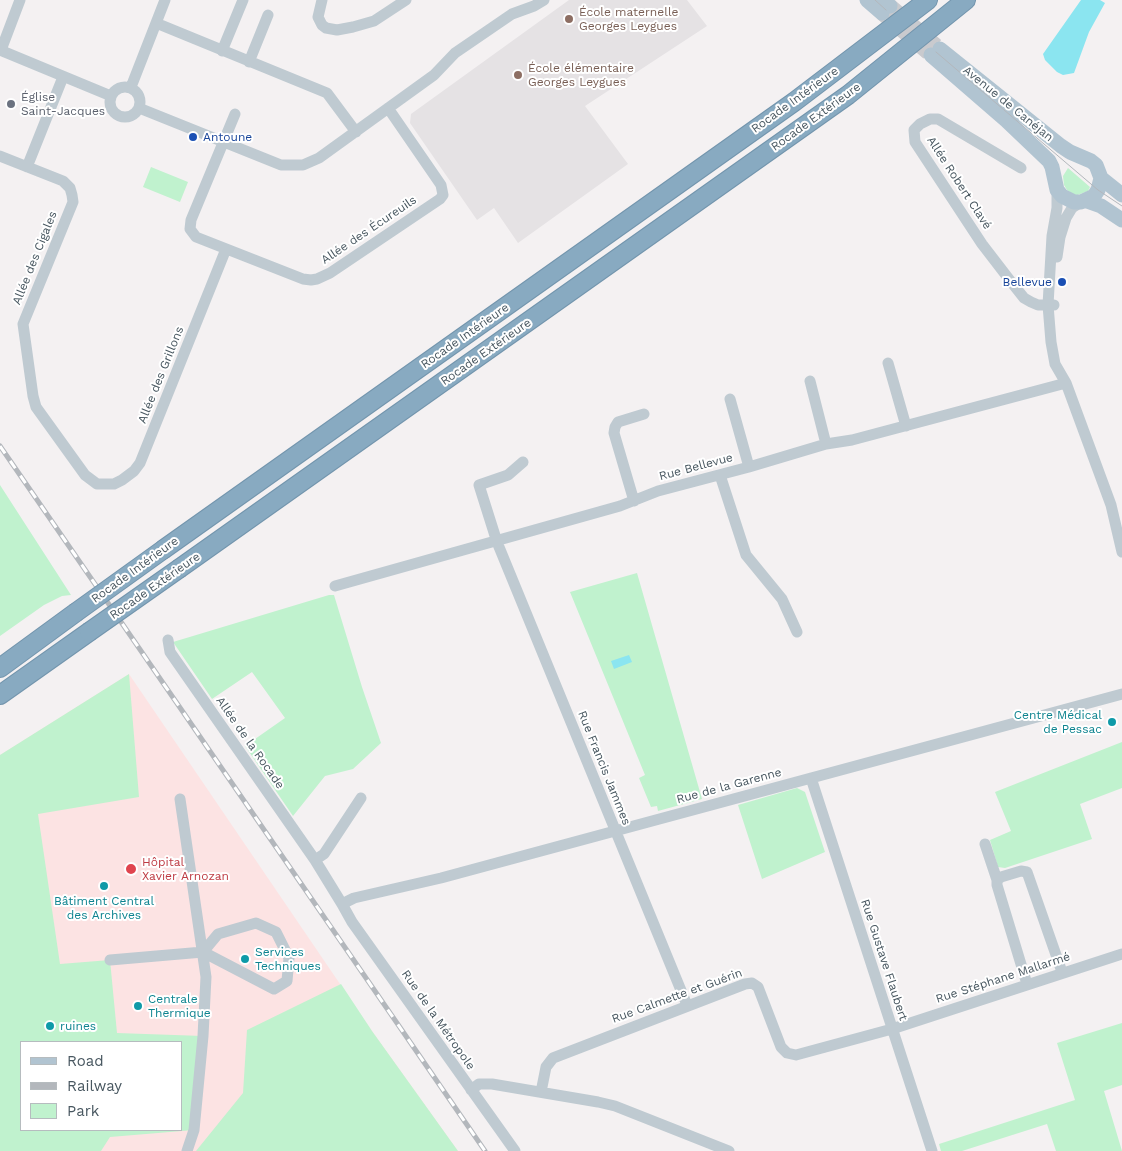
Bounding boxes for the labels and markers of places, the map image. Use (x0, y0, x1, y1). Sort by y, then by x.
place label: École maternelle Georges Leygues (579, 5, 678, 33)
marker: École maternelle Georges Leygues (563, 13, 575, 25)
place label: École élémentaire Georges Leygues (528, 61, 634, 89)
marker: École élémentaire Georges Leygues (512, 69, 524, 81)
place label: Église Saint-Jacques (21, 90, 105, 118)
marker: Église Saint-Jacques (5, 98, 17, 110)
place label: Antoune (203, 130, 252, 144)
marker: Antoune (187, 131, 199, 143)
place label: Bellevue (1003, 275, 1052, 289)
marker: Bellevue (1056, 276, 1068, 288)
place label: Centre Médical de Pessac (1014, 708, 1102, 736)
marker: Centre Médical de Pessac (1106, 716, 1118, 728)
place label: Hôpital Xavier Arnozan (142, 855, 229, 883)
marker: Hôpital Xavier Arnozan (124, 862, 138, 876)
marker: Bâtiment Central des Archives (98, 880, 110, 892)
place label: Bâtiment Central des Archives (54, 894, 154, 922)
place label: Services Techniques (255, 945, 321, 973)
marker: Services Techniques (239, 953, 251, 965)
place label: Centrale Thermique (148, 992, 211, 1020)
marker: Centrale Thermique (132, 1000, 144, 1012)
place label: ruines (60, 1019, 96, 1033)
marker: ruines (44, 1020, 56, 1032)

